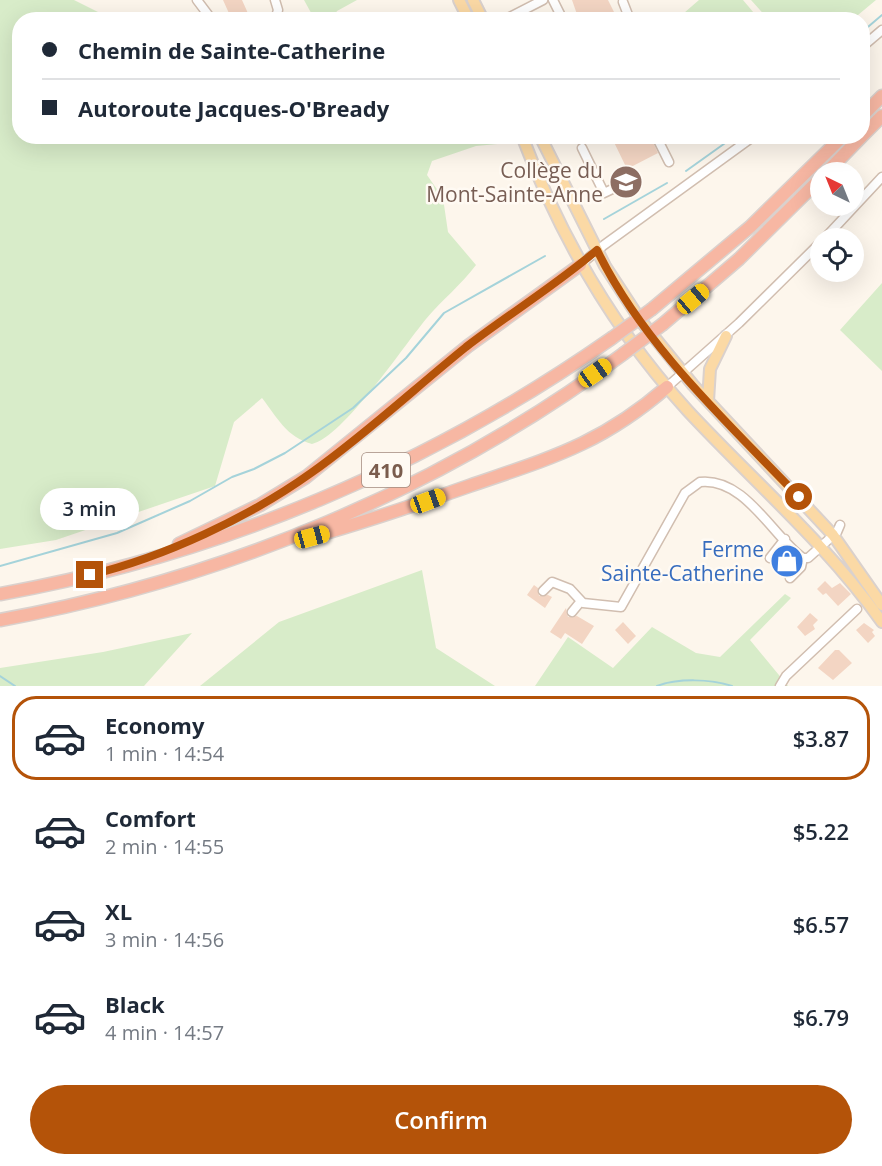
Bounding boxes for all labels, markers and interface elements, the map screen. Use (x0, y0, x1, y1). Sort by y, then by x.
text: Chemin de Sainte-Catherine (78, 35, 385, 65)
text: Autoroute Jacques-O'Bready (78, 93, 389, 123)
place label: Collège du Mont-Sainte-Anne (426, 156, 603, 208)
north arrow (810, 162, 864, 216)
map controls (810, 162, 864, 282)
school or university icon: Collège du Mont-Sainte-Anne (608, 164, 644, 200)
button: locate (810, 228, 864, 282)
car (673, 281, 713, 317)
car (575, 355, 615, 391)
road number: 410 (362, 453, 410, 487)
route start (785, 483, 812, 510)
car (408, 486, 448, 516)
callout: 3 min (40, 488, 140, 530)
text: 3 min (63, 495, 117, 522)
car (292, 524, 332, 550)
place label: Ferme Sainte-Catherine (601, 535, 764, 587)
shop icon: Ferme Sainte-Catherine (769, 543, 805, 579)
route end (76, 561, 103, 588)
text: Economy (105, 710, 204, 740)
icon: car (33, 711, 87, 765)
text: $3.87 (793, 723, 849, 753)
text: 1 min · 14:54 (105, 740, 224, 767)
text: Comfort (105, 803, 196, 833)
icon: car (33, 804, 87, 858)
text: $5.22 (793, 816, 849, 846)
text: 2 min · 14:55 (105, 833, 224, 860)
text: XL (105, 896, 132, 926)
icon: car (33, 897, 87, 951)
text: $6.57 (793, 909, 849, 939)
text: 3 min · 14:56 (105, 926, 224, 953)
text: Black (105, 989, 165, 1019)
icon: car (33, 990, 87, 1044)
text: $6.79 (793, 1002, 849, 1032)
text: 4 min · 14:57 (105, 1019, 224, 1046)
button: Confirm (30, 1085, 852, 1154)

